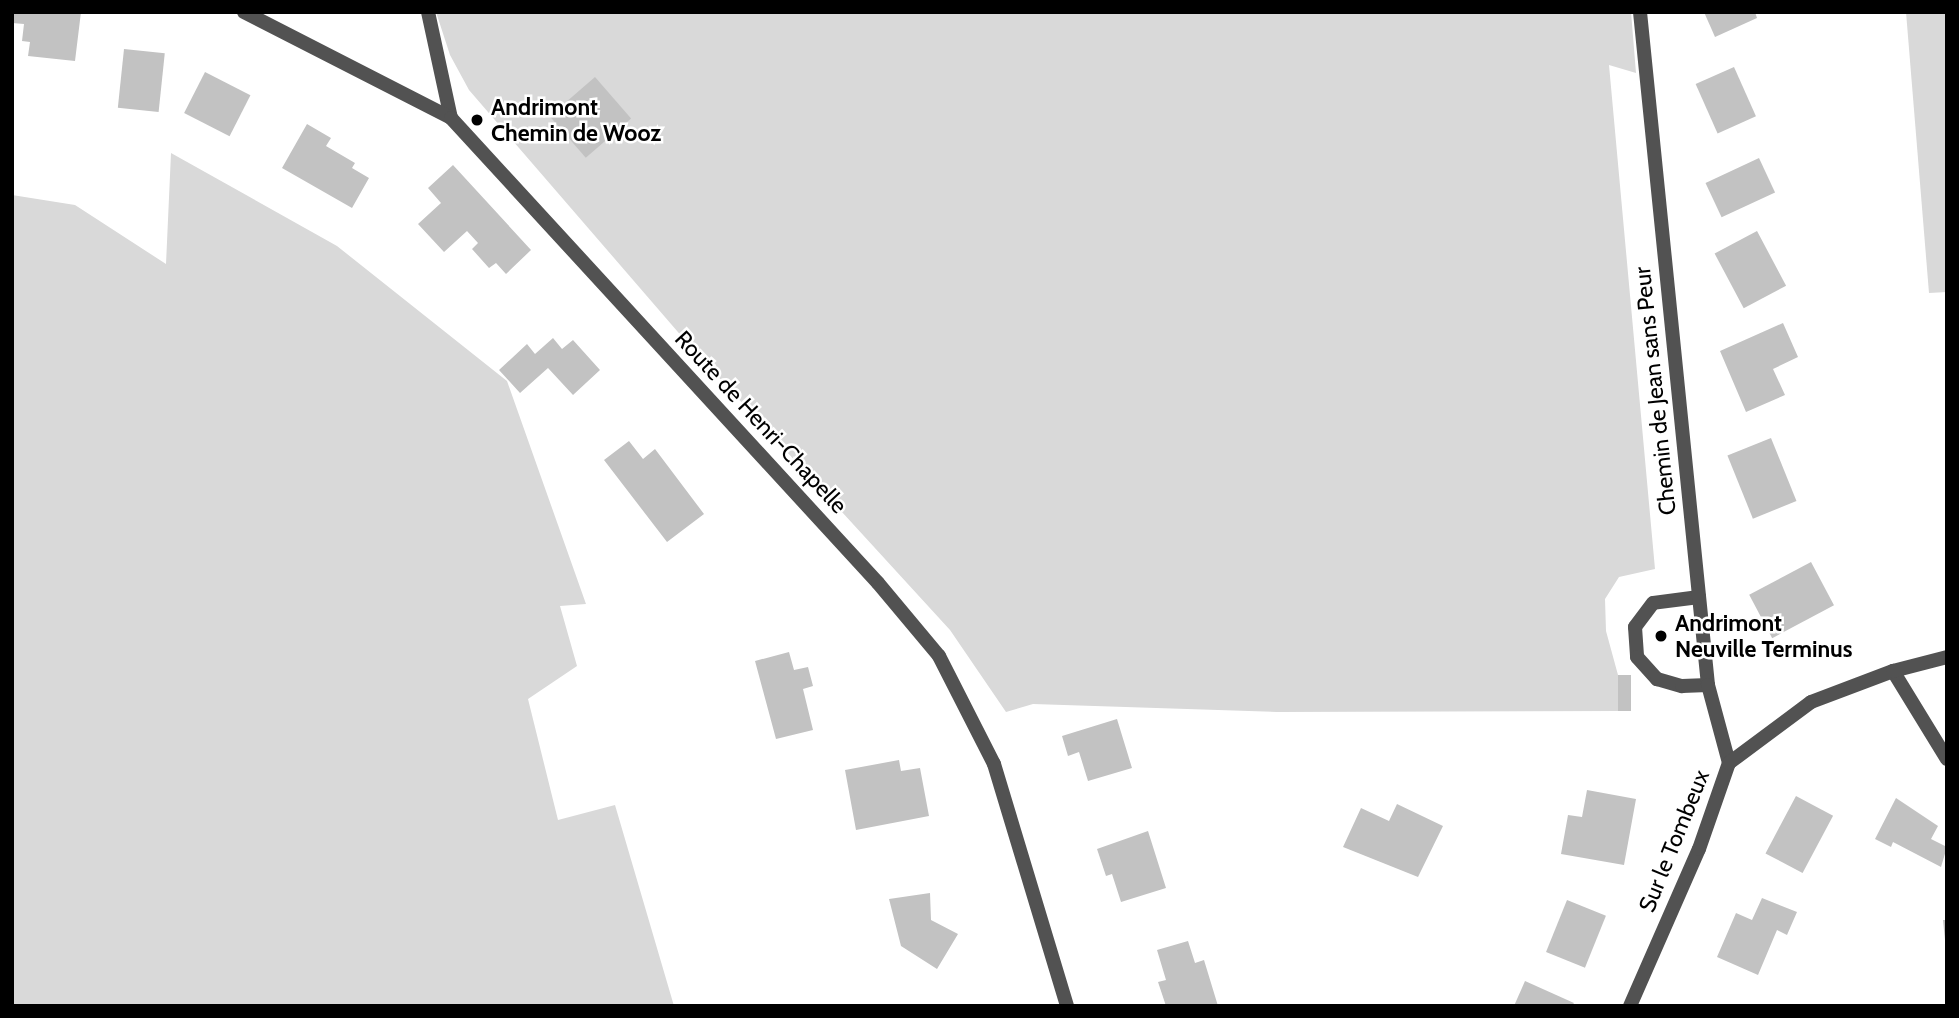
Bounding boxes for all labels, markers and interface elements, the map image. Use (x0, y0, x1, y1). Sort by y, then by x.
place label: Andrimont Chemin de Wooz (491, 93, 661, 147)
marker: Andrimont Chemin de Wooz (469, 112, 485, 128)
street label: Chemin de Jean sans Peur (1628, 265, 1682, 517)
street label: Route de Henri-Chapelle (669, 325, 853, 519)
place label: Andrimont Neuville Terminus (1675, 609, 1852, 663)
marker: Andrimont Neuville Terminus (1653, 628, 1669, 644)
street label: Sur le Tombeux (1633, 766, 1715, 916)

